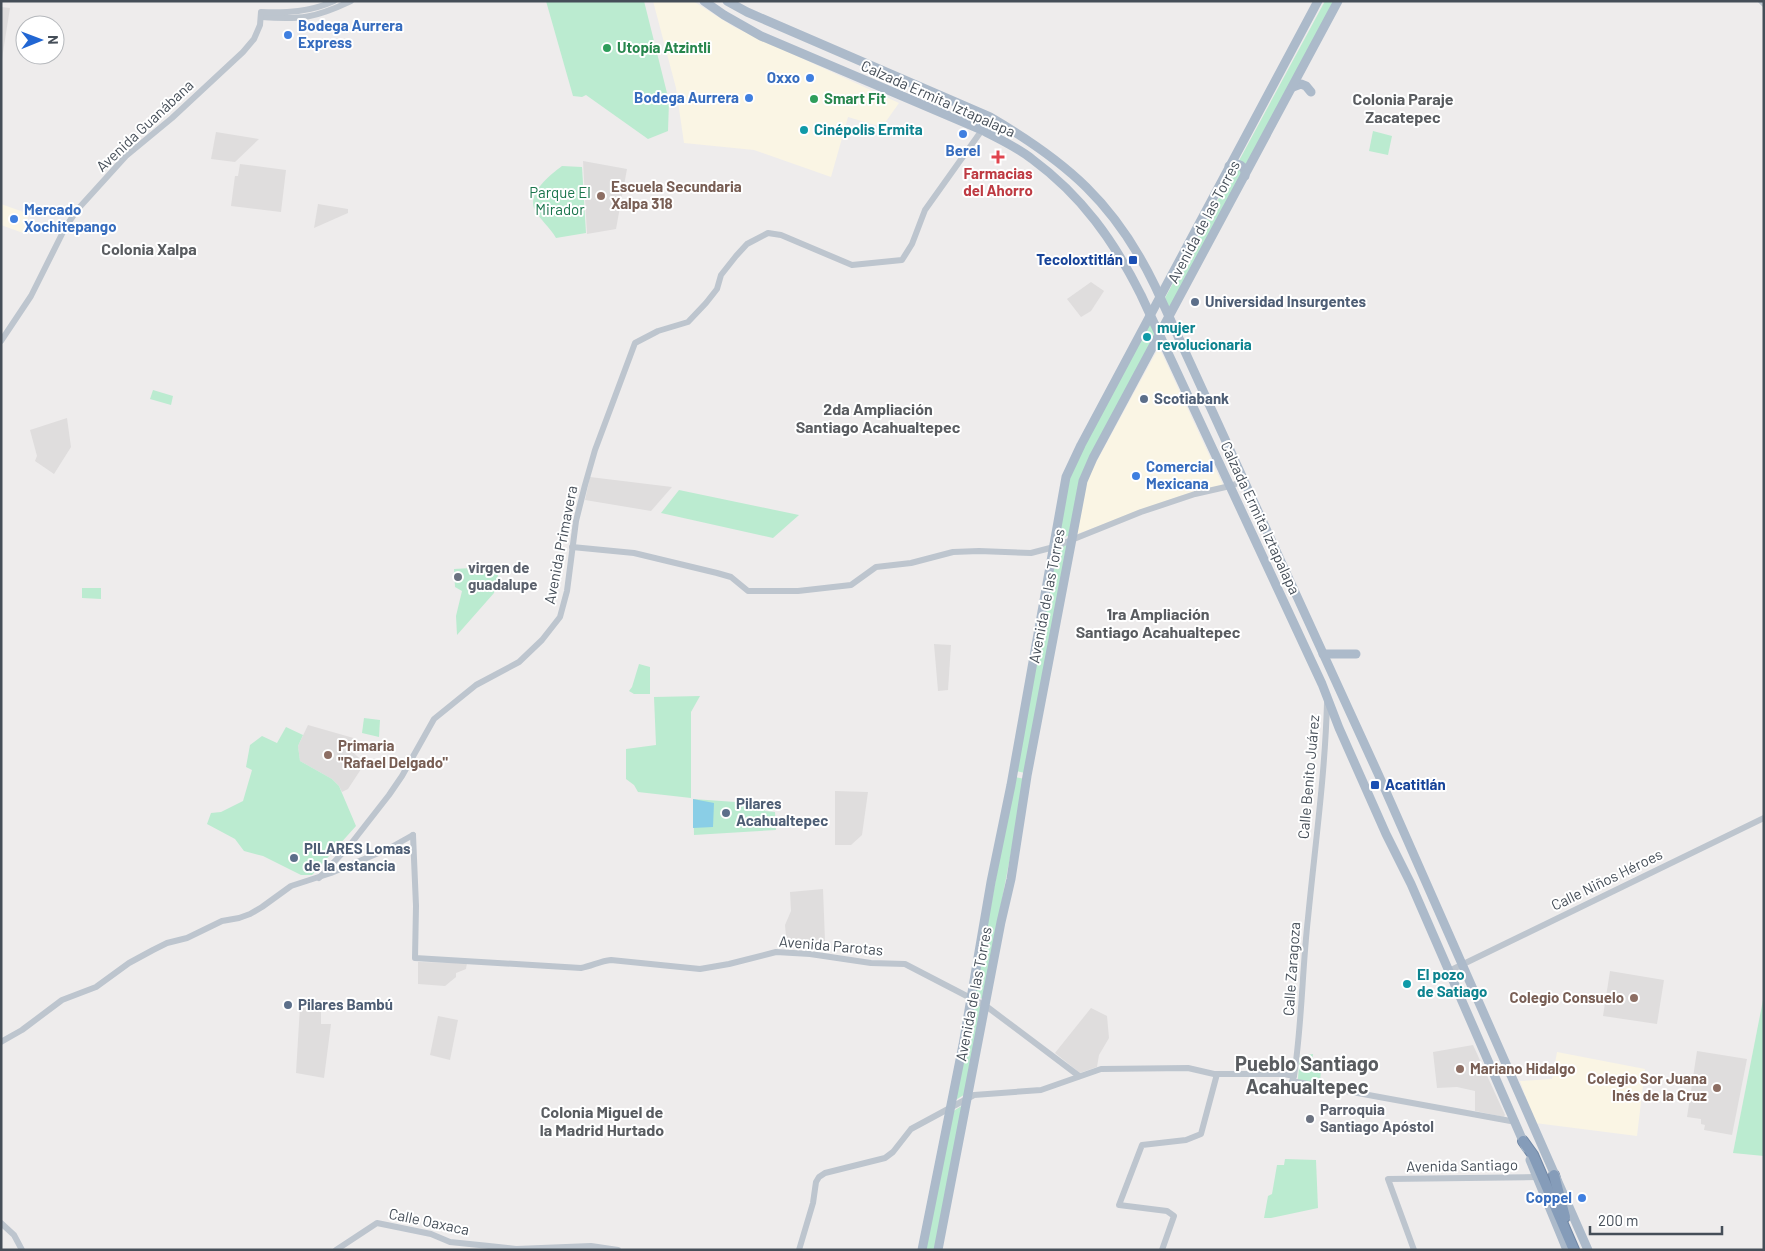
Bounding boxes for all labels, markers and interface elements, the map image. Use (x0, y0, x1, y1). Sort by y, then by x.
north arrow (15, 15, 65, 65)
place label: Bodega Aurrera Express (298, 16, 403, 51)
marker: Bodega Aurrera Express (282, 29, 294, 41)
text: N (45, 35, 62, 45)
place label: Utopía Atzintli (617, 38, 711, 56)
marker: Utopía Atzintli (601, 42, 613, 54)
street label: Calzada Ermita Iztapalapa (859, 56, 1018, 140)
place label: Oxxo (767, 68, 800, 86)
marker: Oxxo (804, 72, 816, 84)
street label: Avenida Guanábana (92, 76, 197, 175)
place label: Bodega Aurrera (634, 88, 739, 106)
place label: Smart Fit (824, 89, 886, 107)
district label: Colonia Paraje Zacatepec (1352, 89, 1454, 126)
marker: Bodega Aurrera (743, 92, 755, 104)
marker: Smart Fit (808, 93, 820, 105)
place label: Cinépolis Ermita (814, 120, 923, 138)
marker: Cinépolis Ermita (798, 124, 810, 136)
marker: Berel (957, 128, 969, 140)
place label: Berel (946, 141, 980, 159)
marker: Farmacias del Ahorro (992, 151, 1004, 163)
street label: Avenida de las Torres (1163, 157, 1243, 286)
place label: Farmacias del Ahorro (963, 164, 1033, 199)
place label: Escuela Secundaria Xalpa 318 (611, 177, 742, 212)
park label: Parque El Mirador (529, 183, 591, 218)
marker: Escuela Secundaria Xalpa 318 (595, 190, 607, 202)
place label: Mercado Xochitepango (24, 200, 117, 235)
marker: Mercado Xochitepango (8, 213, 20, 225)
district label: Colonia Xalpa (101, 239, 197, 258)
place label: Tecoloxtitlán (1036, 250, 1123, 268)
marker: Tecoloxtitlán (1127, 254, 1139, 266)
place label: Universidad Insurgentes (1205, 292, 1367, 310)
marker: Universidad Insurgentes (1189, 296, 1201, 308)
place label: mujer revolucionaria (1157, 318, 1252, 353)
marker: mujer revolucionaria (1141, 331, 1153, 343)
place label: Scotiabank (1154, 389, 1229, 407)
marker: Scotiabank (1138, 393, 1150, 405)
district label: 2da Ampliación Santiago Acahualtepec (796, 399, 961, 436)
street label: Calzada Ermita Iztapalapa (1217, 438, 1304, 597)
place label: Comercial Mexicana (1146, 457, 1213, 492)
marker: Comercial Mexicana (1130, 470, 1142, 482)
street label: Avenida Primavera (540, 484, 580, 606)
street label: Avenida de las Torres (1024, 527, 1068, 664)
place label: virgen de guadalupe (468, 558, 537, 593)
marker: virgen de guadalupe (452, 571, 464, 583)
district label: 1ra Ampliación Santiago Acahualtepec (1076, 604, 1241, 641)
street label: Calle Benito Juárez (1294, 714, 1322, 840)
place label: Primaria "Rafael Delgado" (338, 736, 449, 771)
marker: Primaria "Rafael Delgado" (322, 749, 334, 761)
place label: Acatitlán (1385, 775, 1446, 793)
marker: Acatitlán (1369, 779, 1381, 791)
place label: Pilares Acahualtepec (736, 794, 828, 829)
marker: Pilares Acahualtepec (720, 807, 732, 819)
place label: PILARES Lomas de la estancia (304, 839, 411, 874)
street label: Calle Niños Héroes (1548, 844, 1665, 914)
marker: PILARES Lomas de la estancia (288, 852, 300, 864)
street label: Calle Zaragoza (1279, 921, 1303, 1016)
street label: Avenida de las Torres (951, 925, 995, 1062)
street label: Avenida Parotas (778, 931, 884, 959)
place label: El pozo de Satiago (1417, 965, 1487, 1000)
marker: El pozo de Satiago (1401, 978, 1413, 990)
place label: Colegio Consuelo (1510, 988, 1624, 1006)
marker: Colegio Consuelo (1628, 992, 1640, 1004)
place label: Pilares Bambú (298, 995, 393, 1013)
marker: Pilares Bambú (282, 999, 294, 1011)
district label: Pueblo Santiago Acahualtepec (1235, 1051, 1379, 1098)
place label: Mariano Hidalgo (1470, 1059, 1576, 1077)
marker: Mariano Hidalgo (1454, 1063, 1466, 1075)
place label: Colegio Sor Juana Inés de la Cruz (1587, 1069, 1707, 1104)
marker: Colegio Sor Juana Inés de la Cruz (1711, 1082, 1723, 1094)
place label: Parroquia Santiago Apóstol (1320, 1100, 1434, 1135)
district label: Colonia Miguel de la Madrid Hurtado (540, 1102, 664, 1139)
marker: Parroquia Santiago Apóstol (1304, 1113, 1316, 1125)
street label: Avenida Santiago (1406, 1155, 1518, 1175)
place label: Coppel (1526, 1188, 1572, 1206)
marker: Coppel (1576, 1192, 1588, 1204)
street label: Calle Oaxaca (387, 1204, 471, 1238)
scale bar (1590, 1204, 1722, 1236)
text: 200 m (1598, 1211, 1638, 1229)

